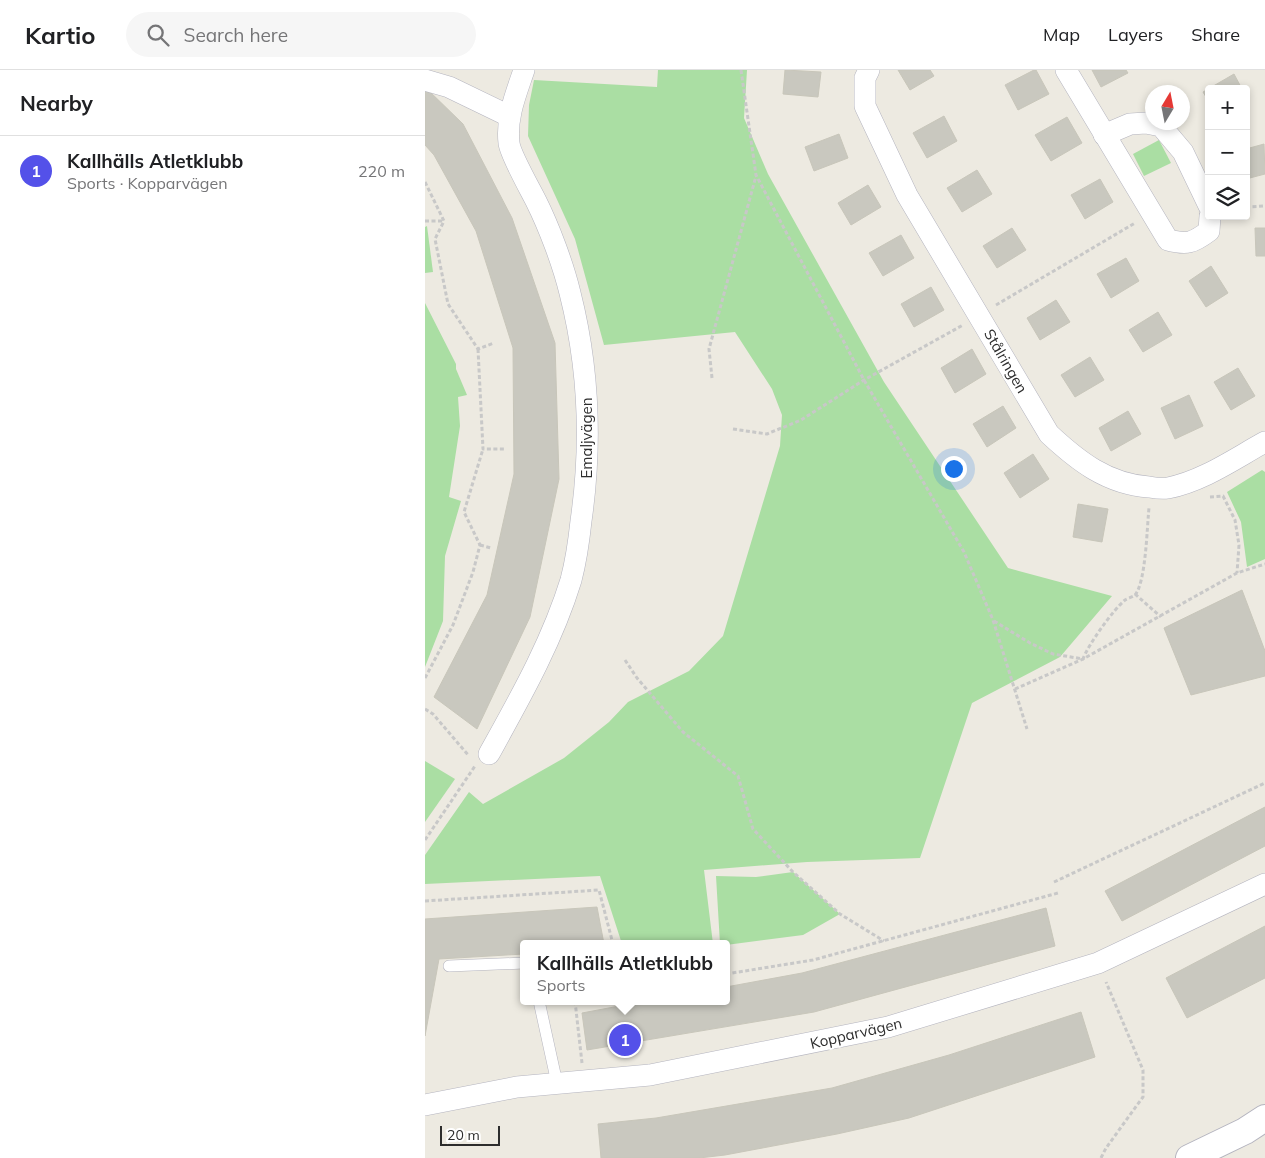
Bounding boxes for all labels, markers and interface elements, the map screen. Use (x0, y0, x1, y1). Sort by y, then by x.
search box (126, 12, 476, 57)
text: Kartio (25, 20, 96, 50)
icon: search (144, 21, 172, 49)
text: Search here (184, 23, 288, 47)
text: Map (1043, 23, 1080, 46)
text: Layers (1108, 23, 1163, 46)
text: Share (1191, 23, 1240, 46)
north arrow (1145, 85, 1190, 130)
map controls (1205, 85, 1250, 220)
button: + (1205, 85, 1250, 130)
text: Nearby (20, 90, 93, 116)
button: − (1205, 130, 1250, 175)
text: Kallhälls Atletklubb (67, 149, 243, 173)
text: 1 (31, 161, 41, 181)
text: 220 m (358, 161, 405, 181)
text: Sports · Kopparvägen (67, 173, 228, 193)
button: layers (1205, 175, 1250, 220)
street label: Stålringen (980, 326, 1032, 396)
street label: Emaljvägen (577, 397, 596, 479)
your location (941, 456, 967, 482)
popup (520, 940, 730, 1005)
text: Kallhälls Atletklubb (537, 951, 713, 975)
text: Sports (537, 975, 585, 995)
street label: Kopparvägen (808, 1013, 904, 1053)
pin: 1 (609, 1021, 641, 1059)
scale bar (440, 1123, 500, 1146)
text: 20 m (447, 1126, 480, 1144)

